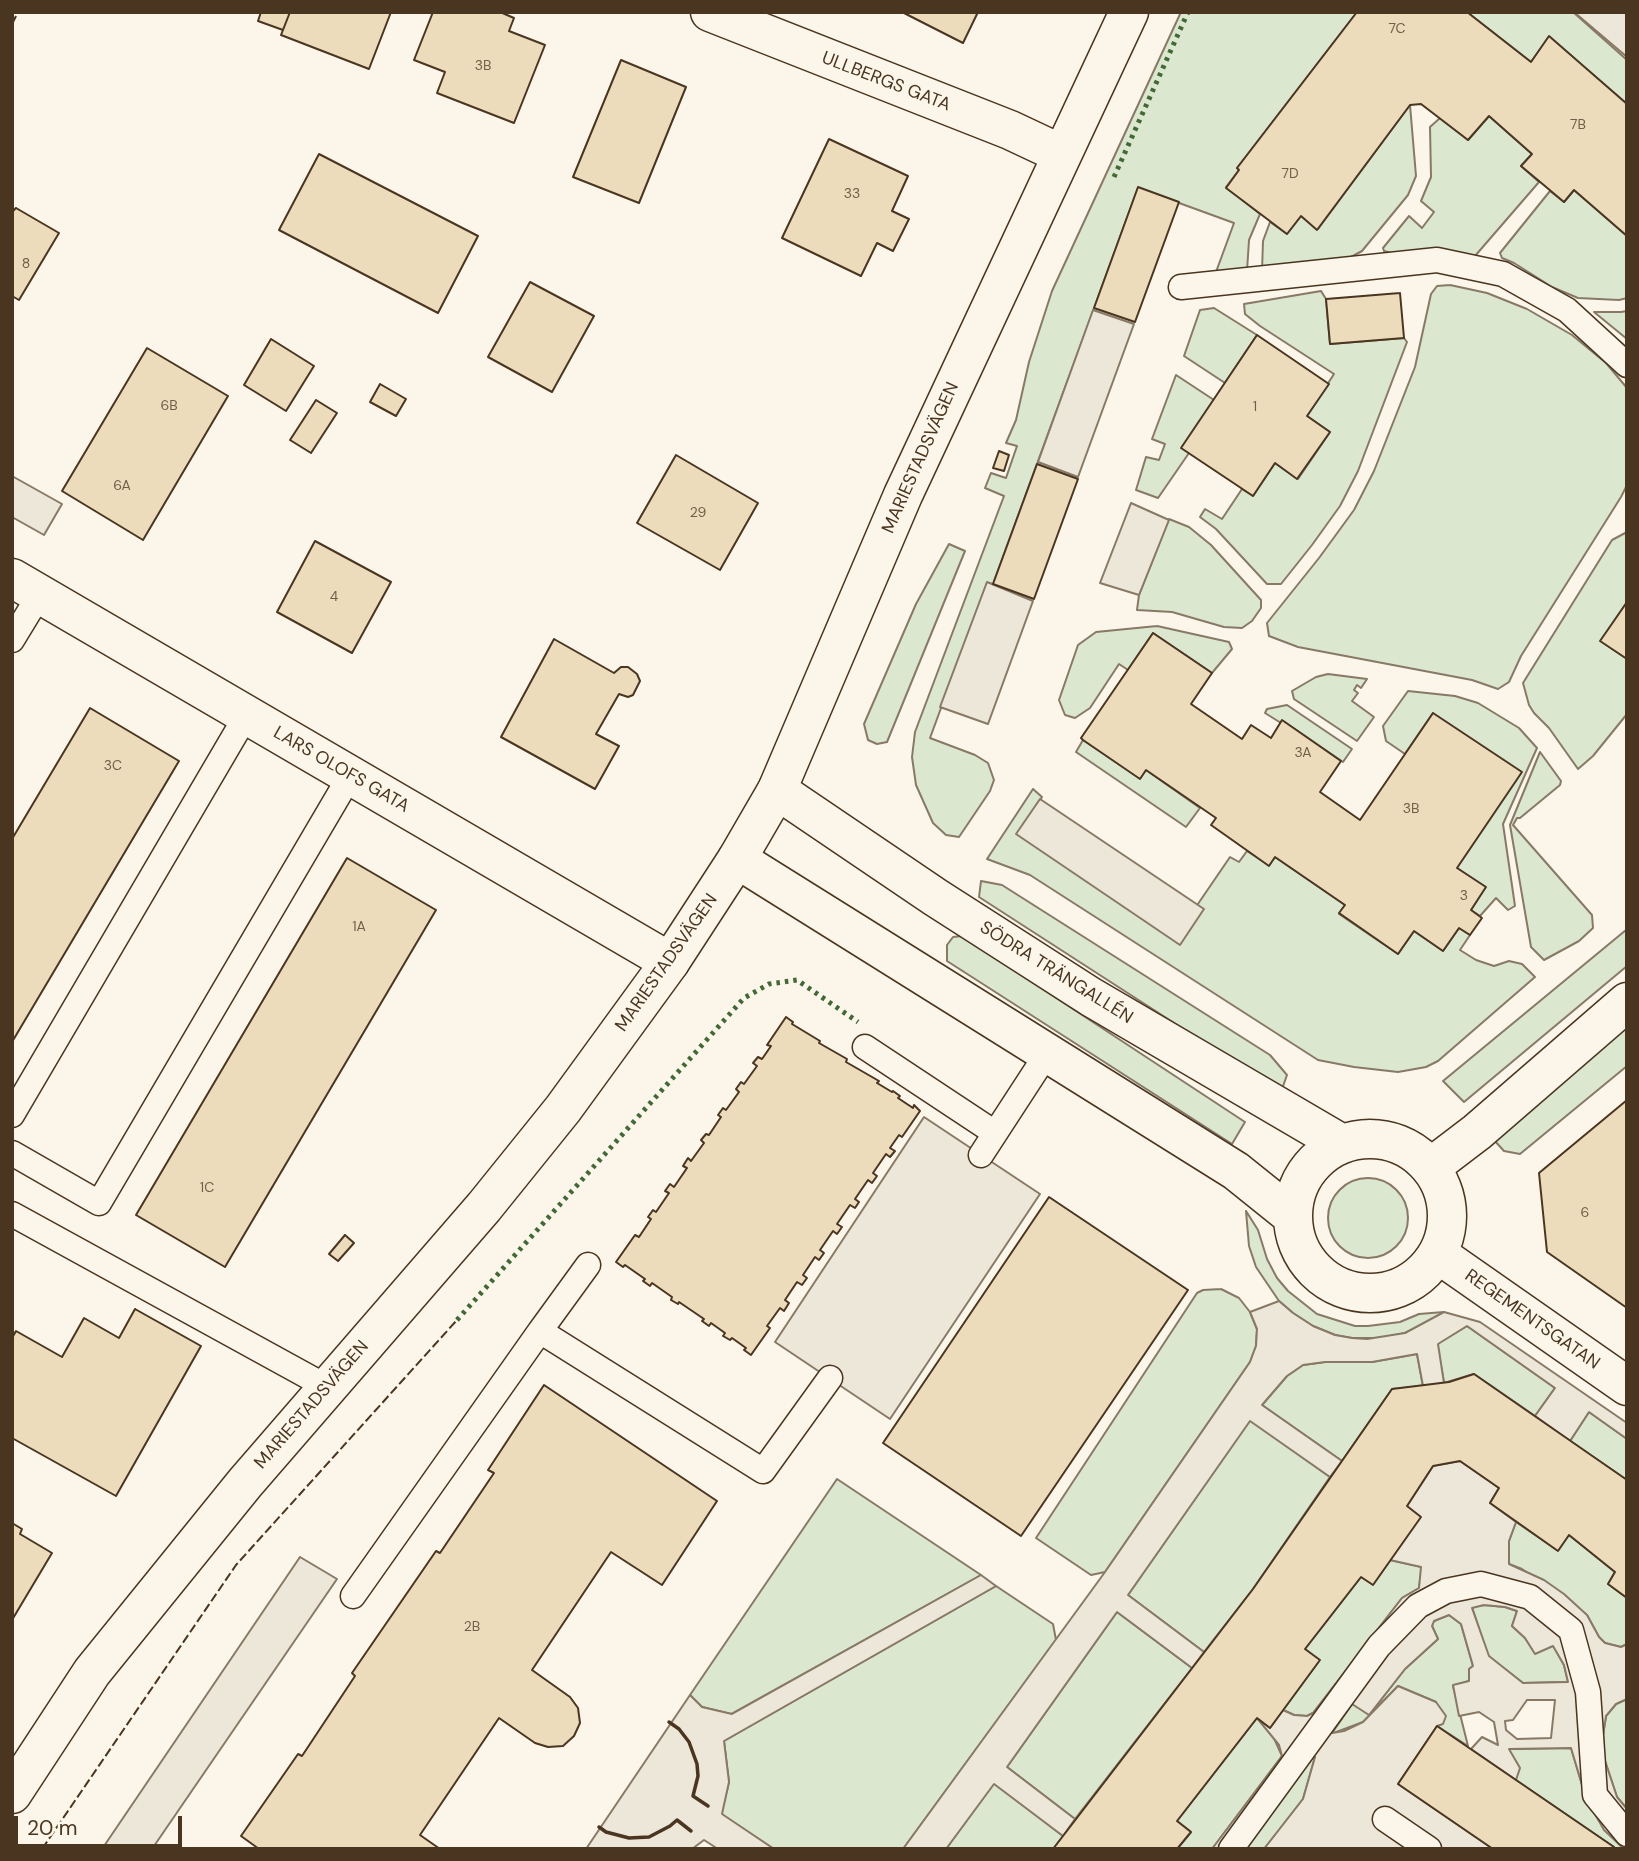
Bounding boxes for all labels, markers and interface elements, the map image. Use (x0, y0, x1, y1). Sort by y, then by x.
house number: 7C (1388, 21, 1406, 37)
street label: ULLBERGS GATA (819, 48, 953, 116)
house number: 3B (475, 58, 491, 74)
house number: 7B (1570, 117, 1586, 133)
house number: 7D (1281, 166, 1299, 182)
house number: 33 (844, 186, 860, 202)
house number: 8 (22, 256, 30, 272)
street label: MARIESTADSVÄGEN (878, 379, 964, 537)
house number: 6B (160, 398, 178, 414)
house number: 1 (1253, 399, 1257, 415)
house number: 6A (113, 478, 131, 494)
house number: 29 (690, 505, 706, 521)
house number: 4 (330, 589, 338, 605)
street label: LARS OLOFS GATA (269, 722, 413, 818)
house number: 3A (1294, 745, 1312, 761)
house number: 3C (104, 758, 122, 774)
house number: 3B (1403, 801, 1419, 817)
house number: 3 (1460, 888, 1468, 904)
street label: MARIESTADSVÄGEN (611, 890, 723, 1036)
street label: SÖDRA TRÄNGALLÉN (975, 917, 1137, 1029)
house number: 1A (352, 919, 366, 935)
house number: 1C (200, 1180, 214, 1196)
house number: 6 (1581, 1205, 1589, 1221)
street label: REGEMENTSGATAN (1460, 1265, 1604, 1375)
street label: MARIESTADSVÄGEN (250, 1336, 374, 1474)
house number: 2B (464, 1619, 480, 1635)
scale bar (18, 1801, 186, 1845)
text: 20 m (27, 1814, 78, 1842)

